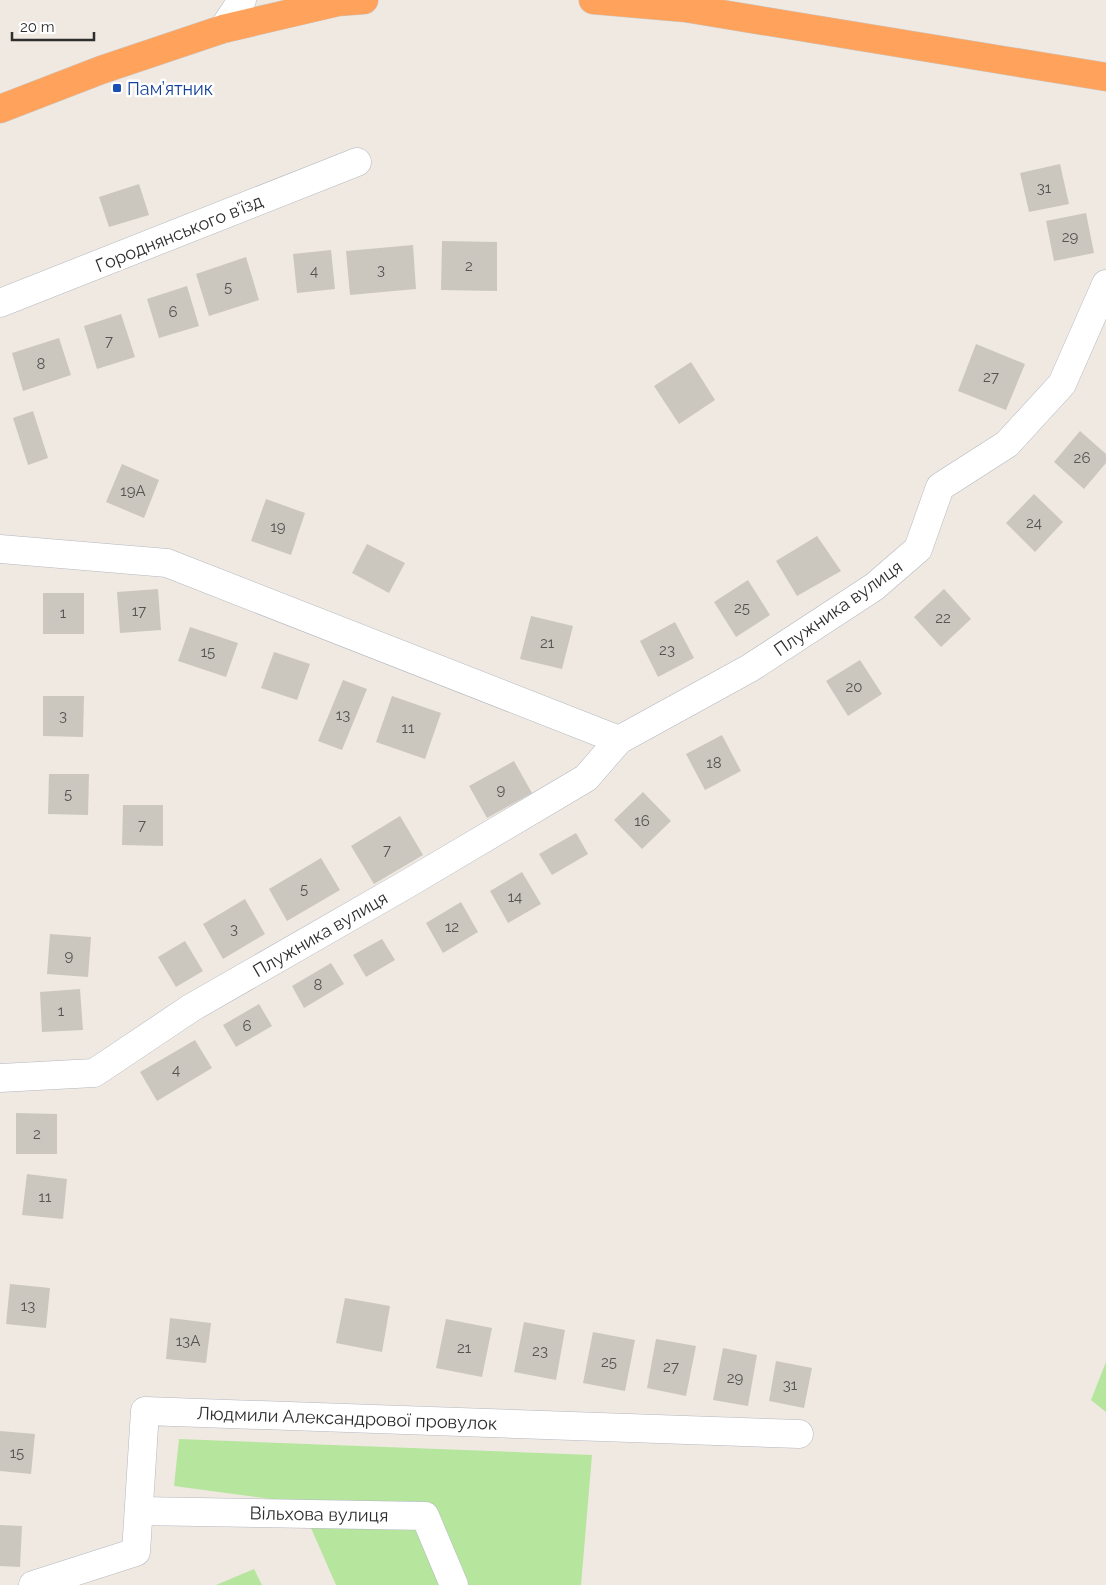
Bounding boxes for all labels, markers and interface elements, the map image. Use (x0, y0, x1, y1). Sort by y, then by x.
scale bar (12, 10, 95, 42)
text: 20 m (20, 18, 55, 36)
place label: Пам’ятник (127, 78, 213, 99)
marker: Пам’ятник (111, 82, 123, 94)
house number: 31 (1037, 179, 1052, 197)
street label: Городнянського в’їзд (92, 190, 266, 276)
house number: 29 (1062, 228, 1079, 246)
house number: 2 (465, 257, 473, 275)
house number: 3 (377, 261, 385, 279)
house number: 4 (310, 262, 318, 280)
house number: 5 (224, 278, 232, 296)
house number: 6 (168, 303, 178, 321)
house number: 7 (105, 332, 113, 350)
house number: 8 (37, 355, 46, 373)
house number: 27 (983, 368, 999, 386)
house number: 26 (1074, 449, 1090, 467)
house number: 19А (120, 482, 146, 500)
house number: 24 (1026, 514, 1042, 532)
house number: 19 (270, 518, 286, 536)
street label: Плужника вулиця (770, 556, 906, 660)
house number: 25 (734, 599, 750, 617)
house number: 17 (132, 602, 146, 620)
house number: 1 (60, 604, 67, 622)
house number: 22 (935, 609, 951, 627)
house number: 21 (540, 634, 555, 652)
house number: 23 (659, 641, 675, 659)
house number: 15 (201, 643, 215, 661)
house number: 20 (846, 678, 863, 696)
house number: 13 (336, 706, 350, 724)
house number: 3 (59, 707, 67, 725)
house number: 11 (402, 719, 415, 737)
house number: 18 (706, 754, 722, 772)
house number: 9 (497, 781, 506, 799)
house number: 5 (64, 785, 72, 803)
house number: 16 (634, 812, 650, 830)
house number: 7 (138, 816, 146, 834)
house number: 7 (383, 841, 391, 859)
house number: 5 (300, 880, 308, 898)
street label: Плужника вулиця (249, 887, 391, 981)
house number: 14 (508, 888, 522, 906)
house number: 12 (445, 918, 459, 936)
house number: 3 (230, 920, 238, 938)
house number: 9 (65, 947, 74, 965)
house number: 8 (314, 976, 323, 994)
house number: 1 (58, 1002, 65, 1020)
house number: 6 (242, 1017, 252, 1035)
house number: 4 (172, 1061, 180, 1079)
house number: 2 (33, 1125, 41, 1143)
house number: 11 (39, 1188, 52, 1206)
house number: 13 (21, 1297, 35, 1315)
house number: 13А (176, 1332, 200, 1350)
house number: 21 (457, 1339, 472, 1357)
house number: 23 (532, 1342, 548, 1360)
house number: 25 (601, 1353, 617, 1371)
house number: 27 (663, 1358, 679, 1376)
house number: 29 (727, 1369, 744, 1387)
house number: 31 (783, 1376, 798, 1394)
street label: Людмили Александрової провулок (196, 1402, 498, 1434)
house number: 15 (10, 1444, 24, 1462)
street label: Вільхова вулиця (249, 1502, 389, 1526)

